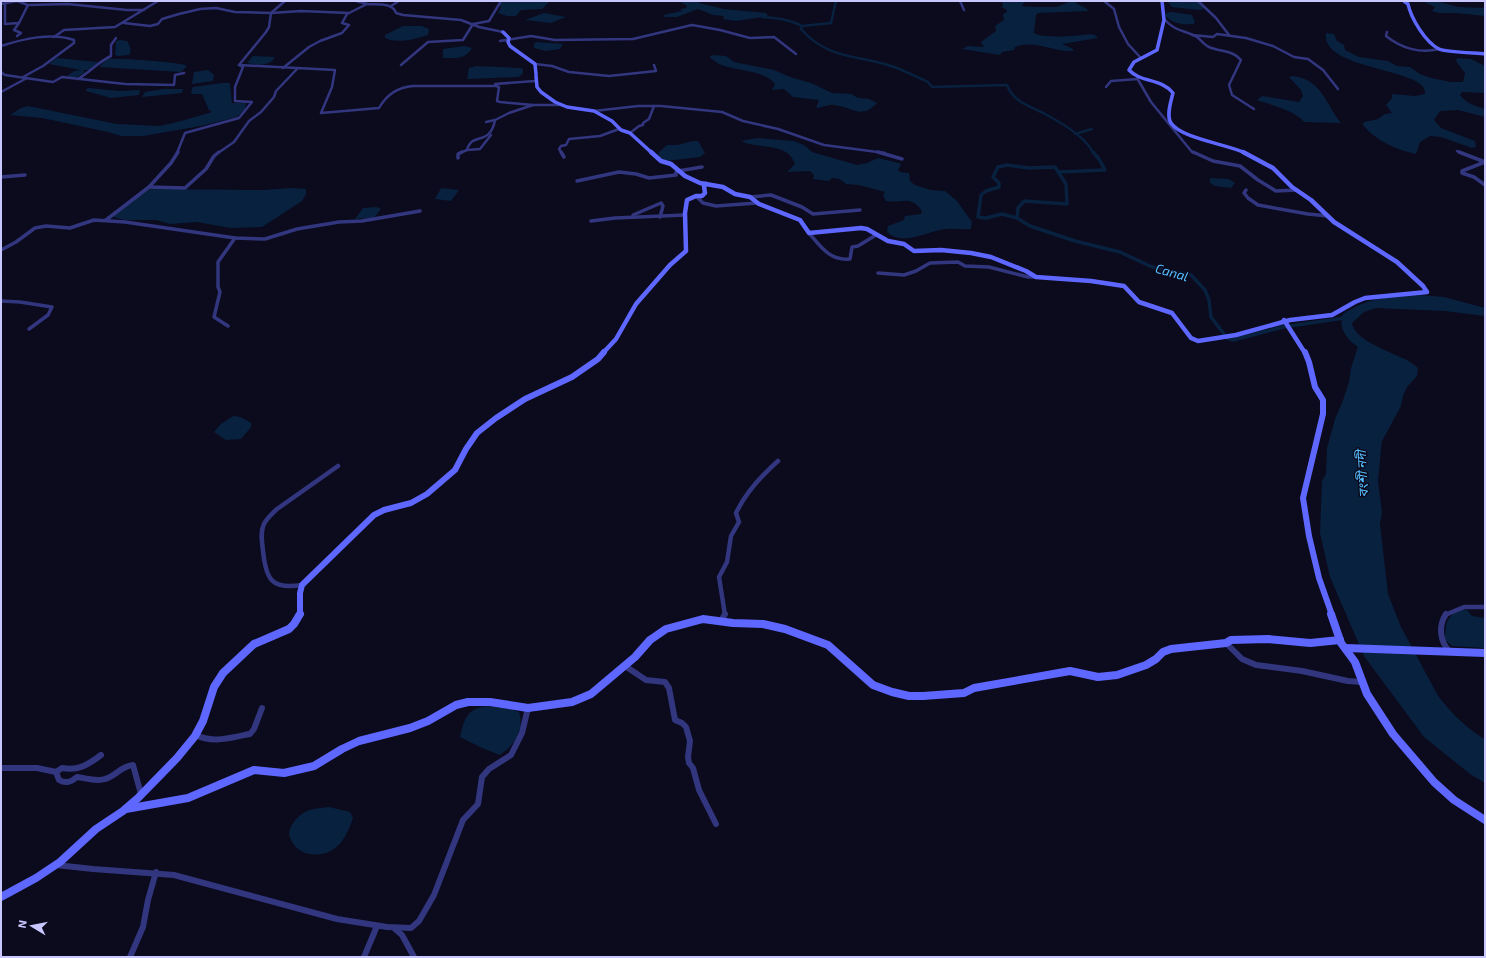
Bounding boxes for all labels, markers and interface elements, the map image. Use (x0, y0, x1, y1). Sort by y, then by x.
water label: Canal (1154, 260, 1191, 284)
water label: বংশী নদী (1353, 448, 1371, 498)
north arrow (12, 906, 52, 946)
text: N (15, 919, 29, 929)

